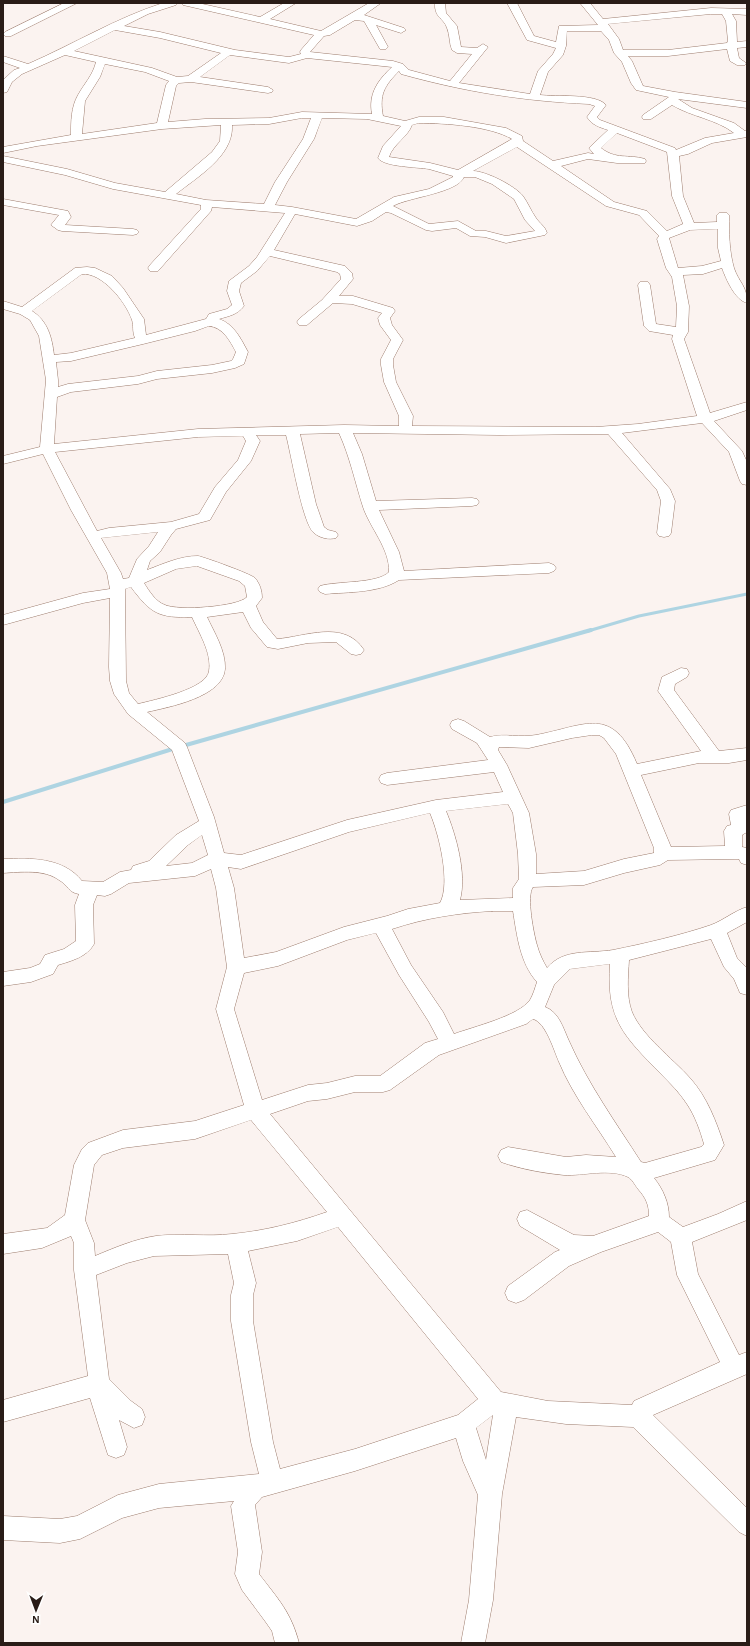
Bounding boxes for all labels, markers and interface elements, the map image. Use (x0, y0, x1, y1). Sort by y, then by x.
north arrow (16, 1590, 56, 1630)
text: N (32, 1614, 40, 1625)

